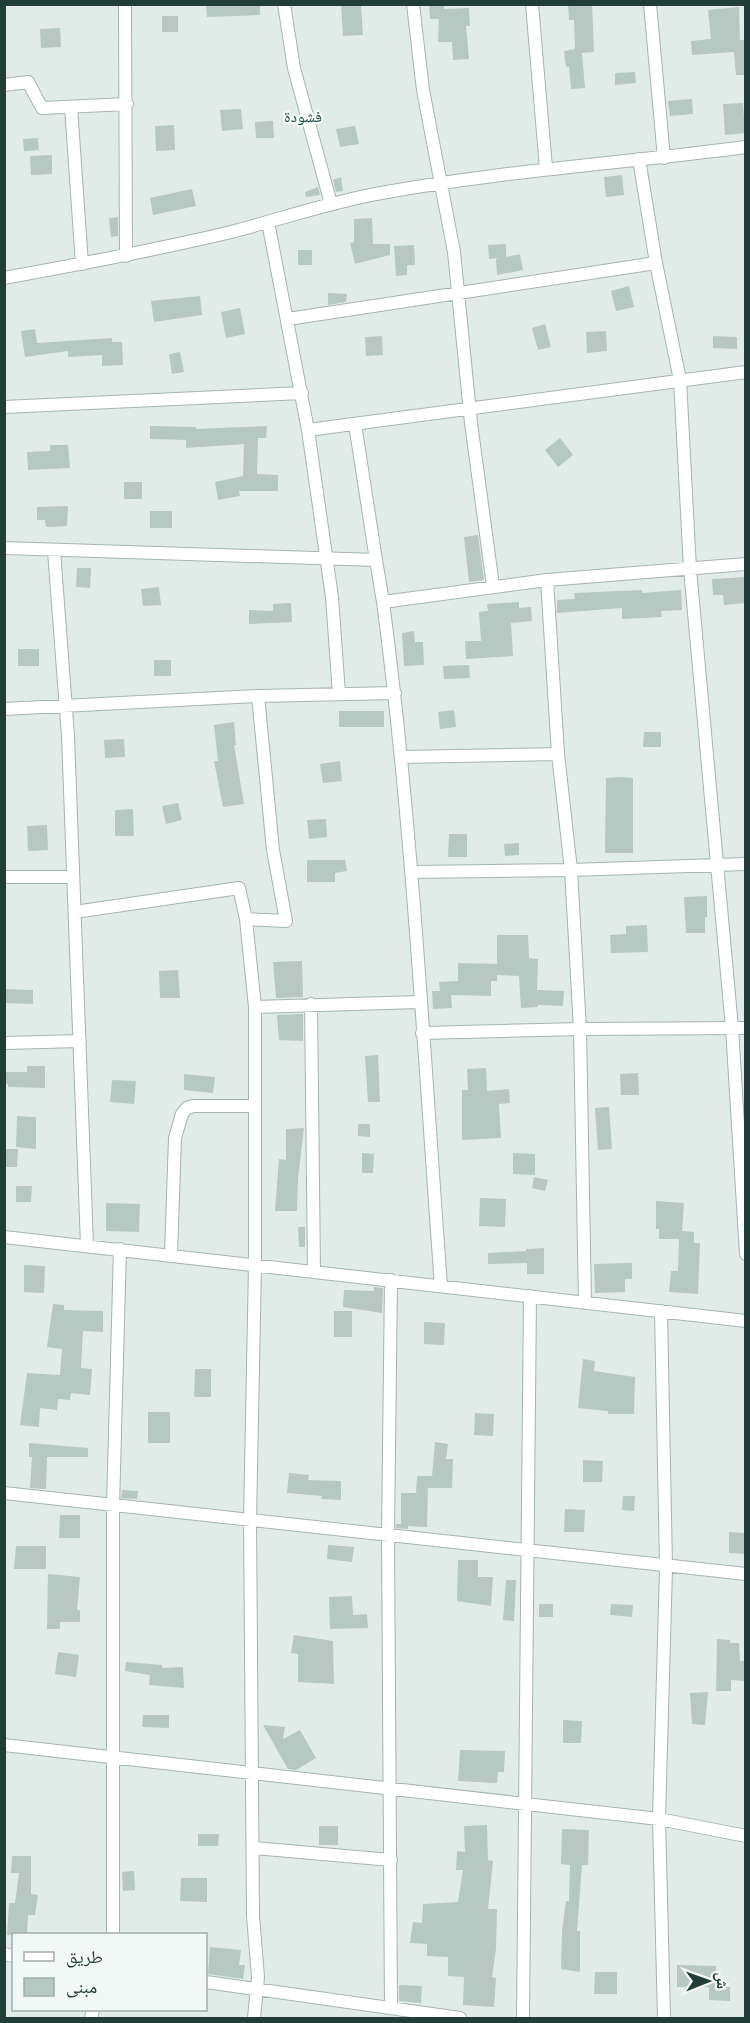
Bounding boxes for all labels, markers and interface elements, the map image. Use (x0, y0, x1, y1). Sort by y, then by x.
district label: فشودة (284, 105, 322, 127)
legend (12, 1933, 207, 2011)
text: طريق (66, 1944, 103, 1969)
north arrow (678, 1951, 738, 2011)
text: ش (712, 1972, 734, 1989)
text: مبنى (66, 1974, 97, 1999)

